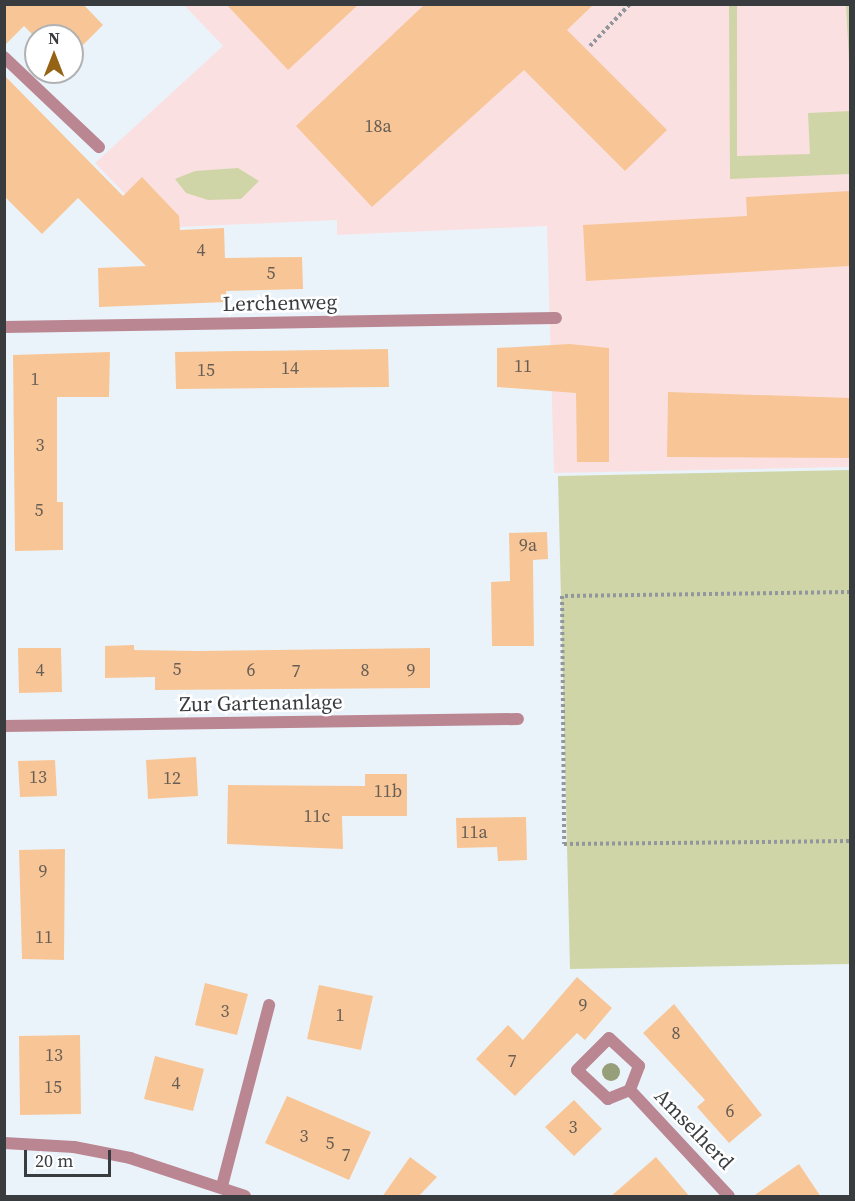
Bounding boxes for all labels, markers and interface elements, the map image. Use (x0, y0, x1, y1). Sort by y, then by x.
north arrow (24, 24, 84, 84)
text: N (48, 27, 60, 49)
house number: 18a (364, 115, 392, 137)
house number: 4 (197, 239, 205, 261)
house number: 5 (267, 262, 275, 284)
street label: Lerchenweg (223, 289, 337, 317)
house number: 11 (514, 355, 532, 377)
house number: 14 (281, 357, 299, 379)
house number: 15 (197, 359, 215, 381)
house number: 1 (31, 368, 39, 390)
house number: 3 (36, 434, 44, 456)
house number: 5 (35, 499, 43, 521)
house number: 9a (519, 534, 537, 556)
house number: 5 (173, 658, 181, 680)
house number: 4 (36, 659, 44, 681)
house number: 6 (247, 659, 255, 681)
house number: 8 (361, 659, 369, 681)
house number: 9 (407, 659, 415, 681)
house number: 7 (292, 660, 300, 682)
street label: Zur Gartenanlage (179, 689, 343, 717)
house number: 13 (29, 766, 47, 788)
house number: 12 (163, 767, 181, 789)
house number: 11b (374, 780, 402, 802)
house number: 11c (304, 805, 330, 827)
house number: 11a (460, 821, 488, 843)
house number: 9 (39, 860, 47, 882)
house number: 11 (35, 926, 53, 948)
house number: 9 (579, 994, 587, 1016)
house number: 3 (221, 1000, 229, 1022)
house number: 1 (336, 1004, 344, 1026)
house number: 8 (672, 1022, 680, 1044)
house number: 13 (45, 1044, 63, 1066)
house number: 7 (508, 1050, 516, 1072)
house number: 4 (172, 1072, 180, 1094)
house number: 15 (44, 1076, 62, 1098)
street label: Amselherd (649, 1083, 739, 1175)
house number: 6 (726, 1100, 734, 1122)
house number: 3 (569, 1116, 577, 1138)
house number: 3 (300, 1125, 308, 1147)
house number: 5 (326, 1132, 334, 1154)
scale bar (27, 1138, 114, 1176)
house number: 7 (342, 1144, 350, 1166)
text: 20 m (35, 1148, 73, 1173)

